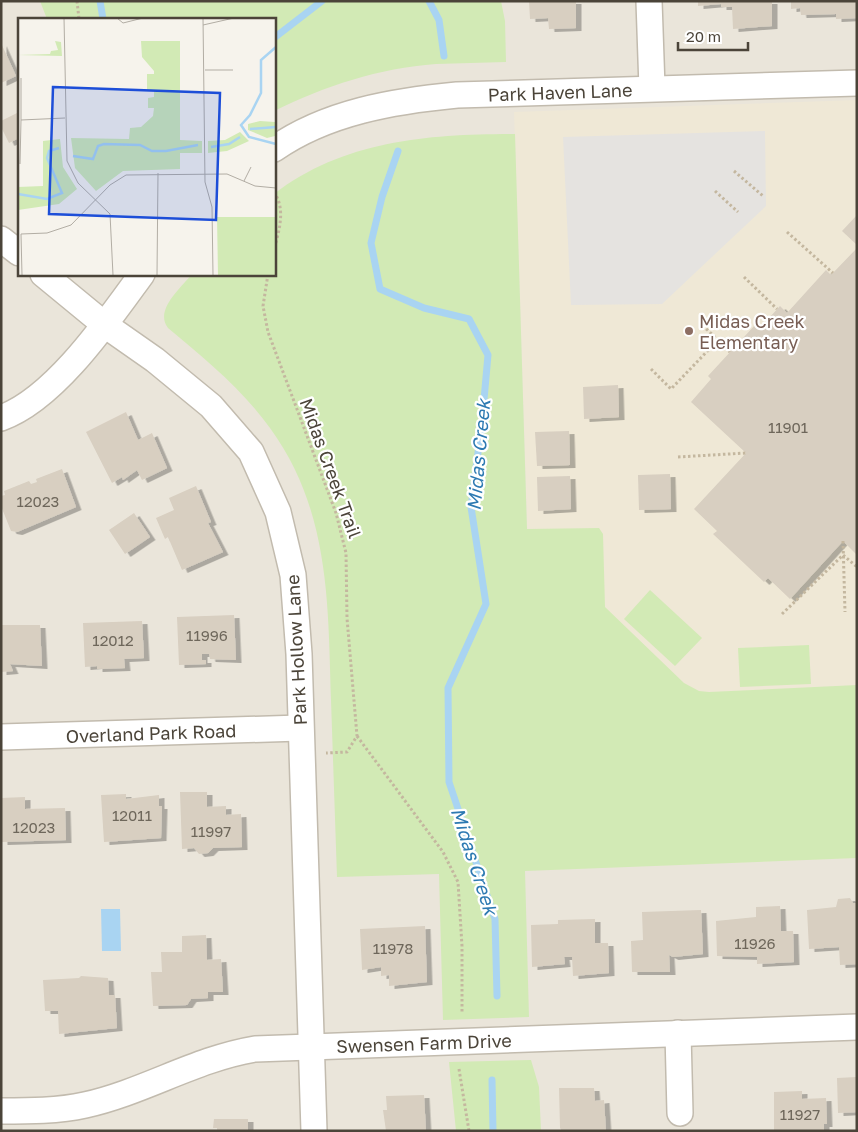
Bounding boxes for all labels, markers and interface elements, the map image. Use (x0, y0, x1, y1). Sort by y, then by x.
inset map (18, 18, 275, 275)
scale bar (678, 20, 748, 52)
text: 20 m (686, 27, 721, 45)
street label: Park Haven Lane (487, 78, 633, 106)
place label: Midas Creek Elementary (699, 310, 805, 353)
marker: Midas Creek Elementary (683, 325, 695, 337)
street label: Midas Creek Trail (295, 395, 367, 541)
water label: Midas Creek (462, 396, 495, 512)
house number: 11901 (768, 418, 808, 436)
house number: 12023 (17, 492, 59, 510)
street label: Park Hollow Lane (281, 574, 311, 726)
house number: 11996 (186, 626, 228, 644)
house number: 12012 (92, 631, 134, 649)
street label: Overland Park Road (65, 719, 237, 747)
water label: Midas Creek (447, 804, 504, 920)
house number: 12011 (112, 806, 152, 824)
house number: 12023 (13, 818, 55, 836)
house number: 11997 (191, 822, 231, 840)
house number: 11926 (734, 934, 776, 952)
house number: 11978 (373, 939, 413, 957)
street label: Swensen Farm Drive (336, 1029, 512, 1057)
house number: 11927 (780, 1105, 820, 1123)

